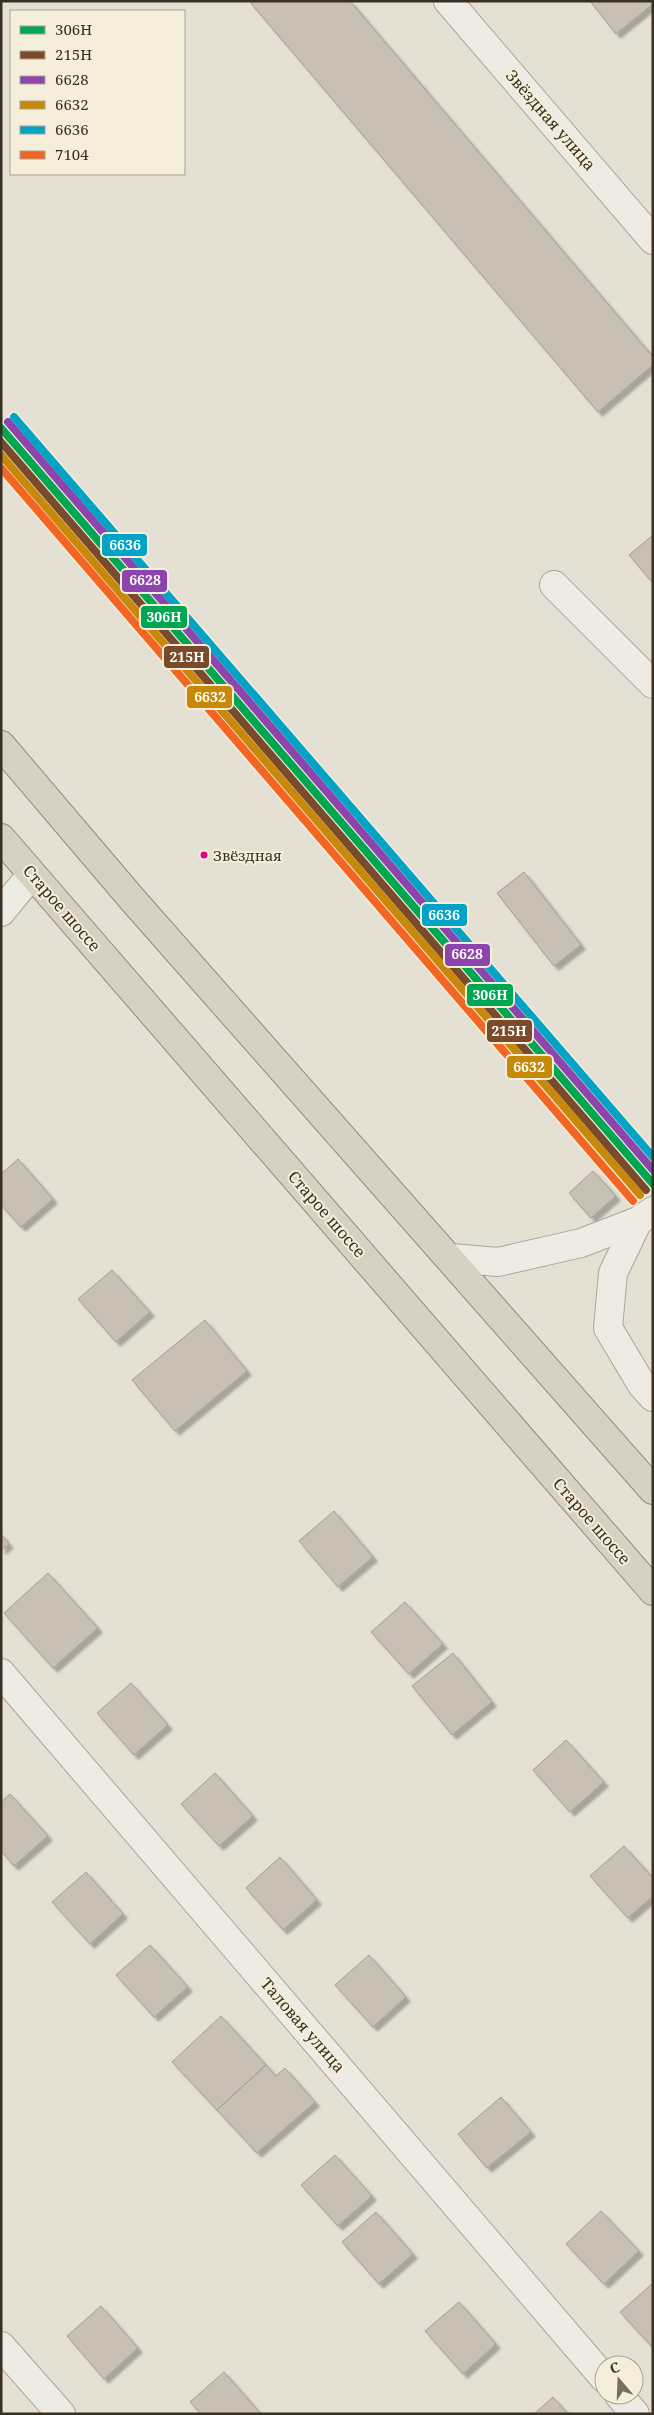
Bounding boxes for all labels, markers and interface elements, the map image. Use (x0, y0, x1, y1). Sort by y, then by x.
legend (10, 10, 185, 175)
text: 306Н (55, 19, 92, 39)
text: 215Н (55, 44, 92, 64)
street label: Звёздная улица (501, 65, 601, 175)
text: 6628 (55, 69, 89, 89)
text: 6632 (55, 94, 89, 114)
text: 6636 (55, 119, 89, 139)
text: 7104 (55, 144, 89, 164)
line badge: 6636 (101, 533, 148, 557)
text: 6636 (109, 535, 141, 554)
line badge: 6628 (121, 569, 168, 593)
text: 6628 (129, 570, 161, 589)
line badge: 306Н (140, 605, 188, 629)
text: 306Н (146, 607, 182, 626)
line badge: 215Н (163, 645, 210, 669)
text: 215Н (169, 647, 205, 666)
line badge: 6632 (186, 685, 233, 709)
text: 6632 (194, 687, 226, 706)
place label: Звёздная (213, 845, 282, 865)
marker: Звёздная (199, 850, 209, 860)
street label: Старое шоссе (18, 860, 106, 956)
line badge: 6636 (421, 903, 468, 927)
text: 6636 (428, 905, 460, 924)
line badge: 6628 (444, 943, 491, 967)
text: 6628 (451, 944, 483, 963)
line badge: 306Н (466, 983, 514, 1007)
text: 306Н (472, 985, 508, 1004)
line badge: 215Н (486, 1019, 533, 1043)
text: 215Н (491, 1021, 527, 1040)
line badge: 6632 (506, 1055, 553, 1079)
text: 6632 (513, 1057, 545, 1076)
street label: Старое шоссе (283, 1166, 371, 1262)
street label: Старое шоссе (548, 1473, 636, 1569)
street label: Таловая улица (256, 1973, 350, 2077)
north arrow (594, 2355, 644, 2405)
text: С (607, 2357, 622, 2378)

